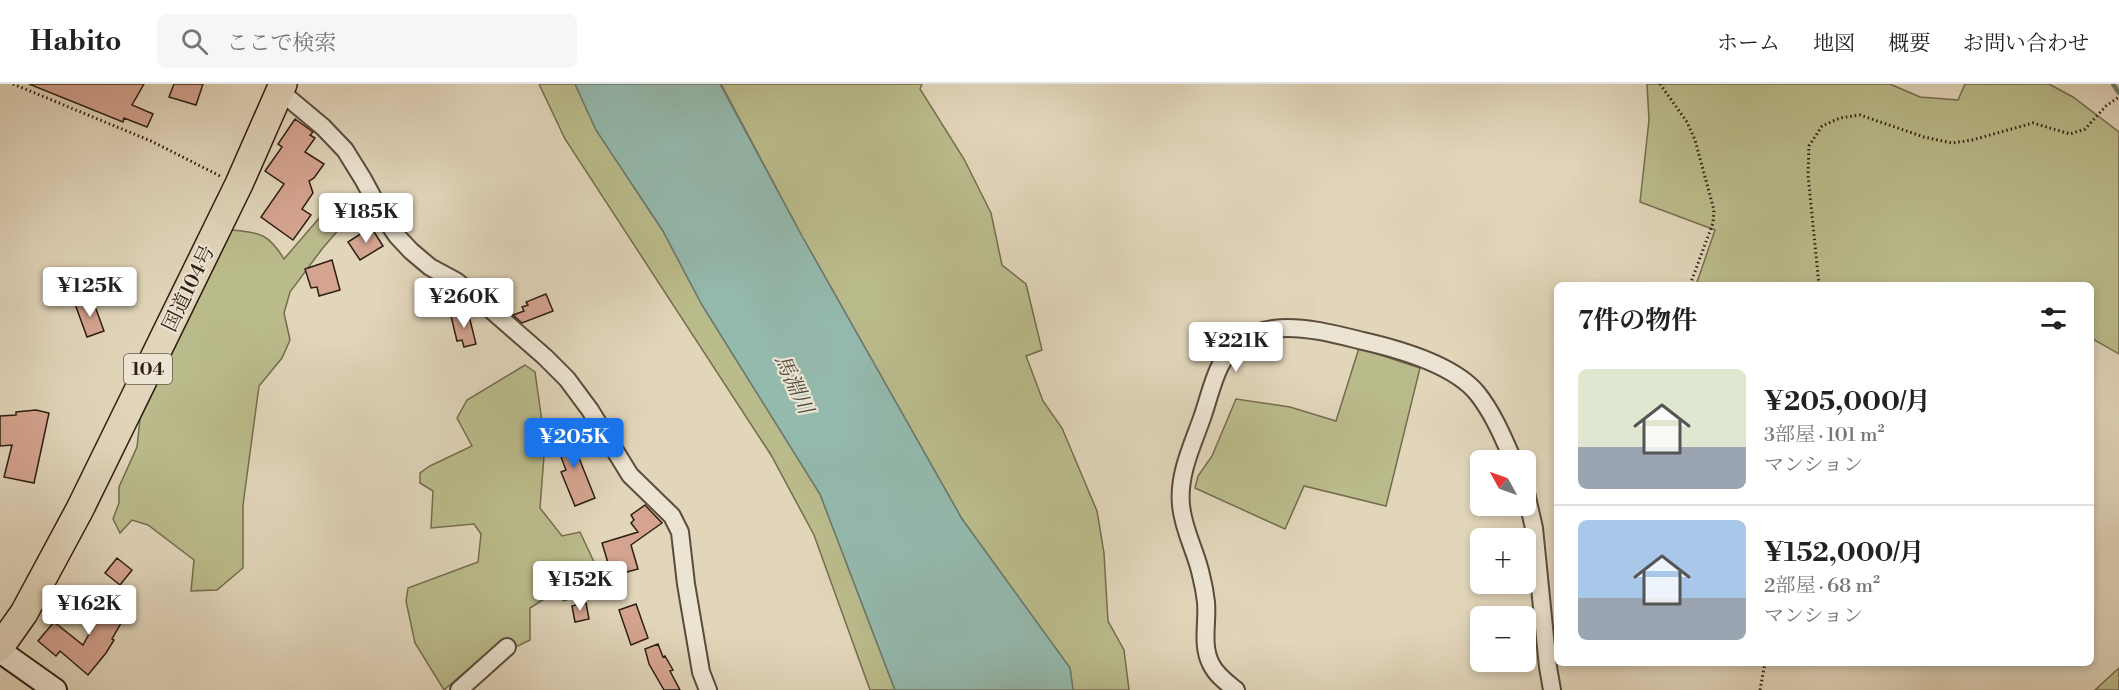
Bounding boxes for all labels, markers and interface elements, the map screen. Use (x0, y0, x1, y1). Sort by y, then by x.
search box (157, 14, 577, 68)
text: Habito (30, 24, 121, 59)
icon: search (178, 25, 211, 58)
text: ここで検索 (226, 30, 337, 57)
text: ホーム (1717, 31, 1780, 57)
text: 地図 (1813, 31, 1855, 57)
text: 概要 (1888, 31, 1930, 57)
text: お問い合わせ (1963, 31, 2089, 57)
pin: ¥185K (324, 193, 408, 244)
text: ¥185K (333, 200, 399, 225)
street label: 国道104号 (158, 241, 221, 336)
pin: ¥125K (48, 267, 132, 318)
text: ¥125K (57, 274, 123, 299)
pin: ¥260K (422, 278, 506, 329)
text: ¥260K (428, 285, 500, 310)
icon: filters (2037, 302, 2070, 335)
text: 7件の物件 (1578, 305, 1697, 337)
pin: ¥221K (1194, 322, 1278, 373)
text: ¥221K (1203, 329, 1269, 354)
water label: 馬淵川 (768, 350, 819, 420)
road number: 104 (124, 354, 172, 384)
text: ¥205,000/月 (1764, 386, 1931, 418)
icon: home (1626, 393, 1698, 465)
pin: ¥205K (532, 418, 616, 469)
text: 3部屋 · 101 m² (1764, 423, 1884, 448)
text: ¥205K (539, 425, 609, 450)
north arrow (1470, 450, 1536, 516)
map controls (1470, 450, 1536, 672)
text: マンション (1764, 453, 1863, 478)
button: + (1470, 528, 1536, 594)
text: ¥152,000/月 (1764, 537, 1924, 569)
icon: home (1626, 544, 1698, 616)
pin: ¥152K (538, 561, 622, 612)
text: ¥152K (547, 568, 613, 593)
text: 2部屋 · 68 m² (1764, 574, 1880, 599)
pin: ¥162K (47, 585, 131, 636)
text: ¥162K (56, 592, 122, 617)
text: マンション (1764, 604, 1863, 629)
button: − (1470, 606, 1536, 672)

